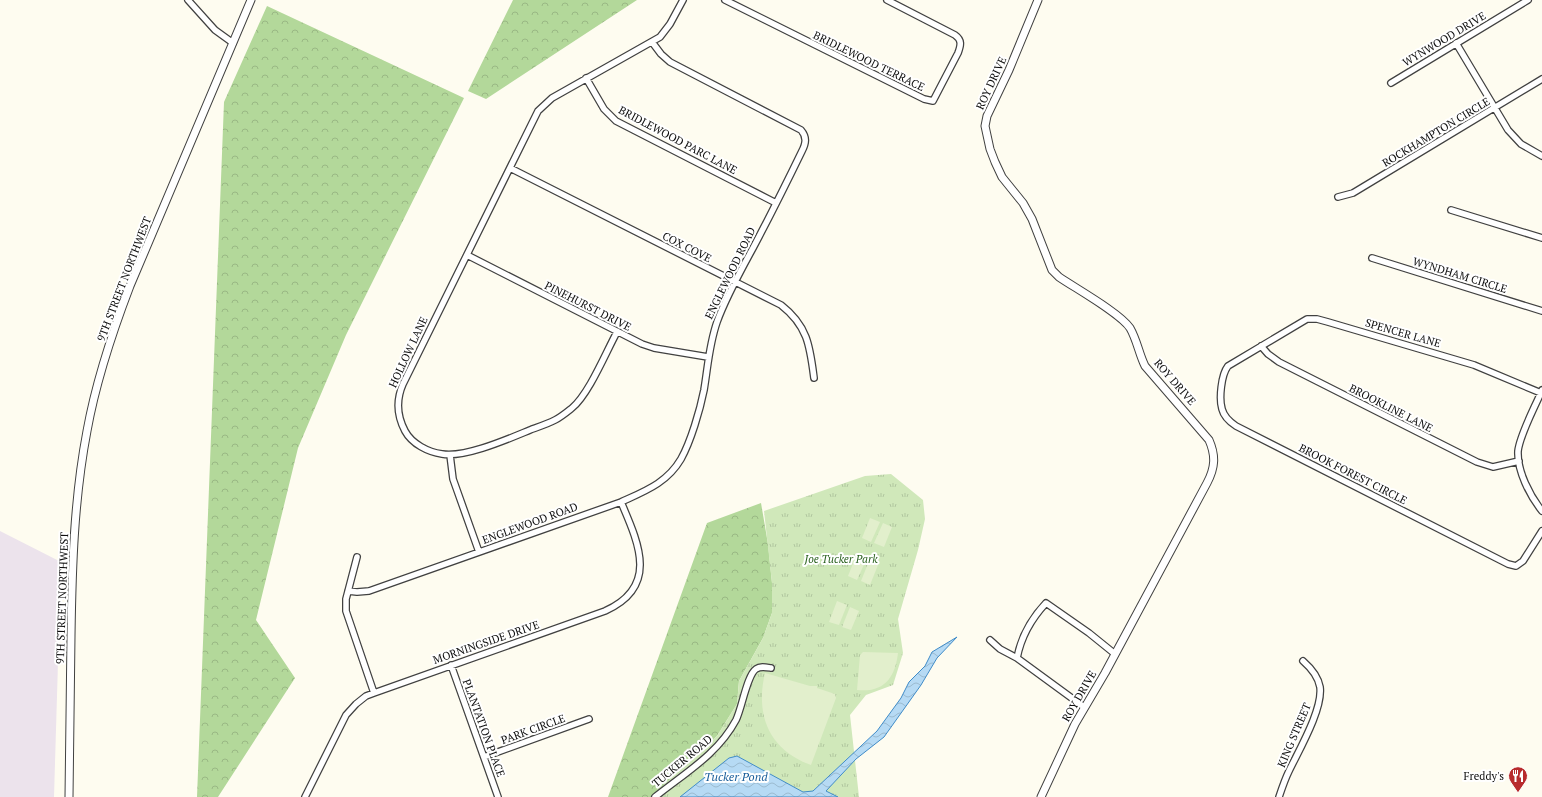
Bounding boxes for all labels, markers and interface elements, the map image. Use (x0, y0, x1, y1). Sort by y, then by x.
street label: WYNWOOD DRIVE (1400, 9, 1488, 69)
street label: BRIDLEWOOD TERRACE (811, 28, 927, 94)
street label: ROY DRIVE (973, 54, 1009, 112)
street label: ROCKHAMPTON CIRCLE (1380, 94, 1492, 170)
street label: BRIDLEWOOD PARC LANE (616, 103, 740, 177)
street label: 9TH STREET NORTHWEST (94, 215, 154, 343)
street label: ENGLEWOOD ROAD (702, 225, 758, 321)
street label: COX COVE (660, 229, 714, 265)
street label: WYNDHAM CIRCLE (1411, 254, 1509, 296)
street label: PINEHURST DRIVE (542, 278, 634, 334)
street label: HOLLOW LANE (385, 314, 431, 390)
street label: SPENCER LANE (1364, 316, 1442, 350)
street label: ROY DRIVE (1151, 356, 1199, 408)
street label: BROOKLINE LANE (1347, 381, 1435, 435)
street label: BROOK FOREST CIRCLE (1297, 441, 1409, 507)
street label: ENGLEWOOD ROAD (480, 499, 580, 547)
street label: 9TH STREET NORTHWEST (53, 532, 71, 664)
park label: Joe Tucker Park (804, 552, 878, 566)
street label: MORNINGSIDE DRIVE (431, 617, 541, 667)
street label: ROY DRIVE (1059, 668, 1099, 724)
street label: PLANTATION PLACE (460, 677, 508, 779)
street label: KING STREET (1274, 701, 1314, 769)
street label: PARK CIRCLE (499, 711, 567, 747)
street label: TUCKER ROAD (649, 732, 715, 790)
restaurant icon: Freddy's (1507, 765, 1529, 793)
water label: Tucker Pond (704, 769, 768, 784)
place label: Freddy's (1464, 769, 1504, 783)

